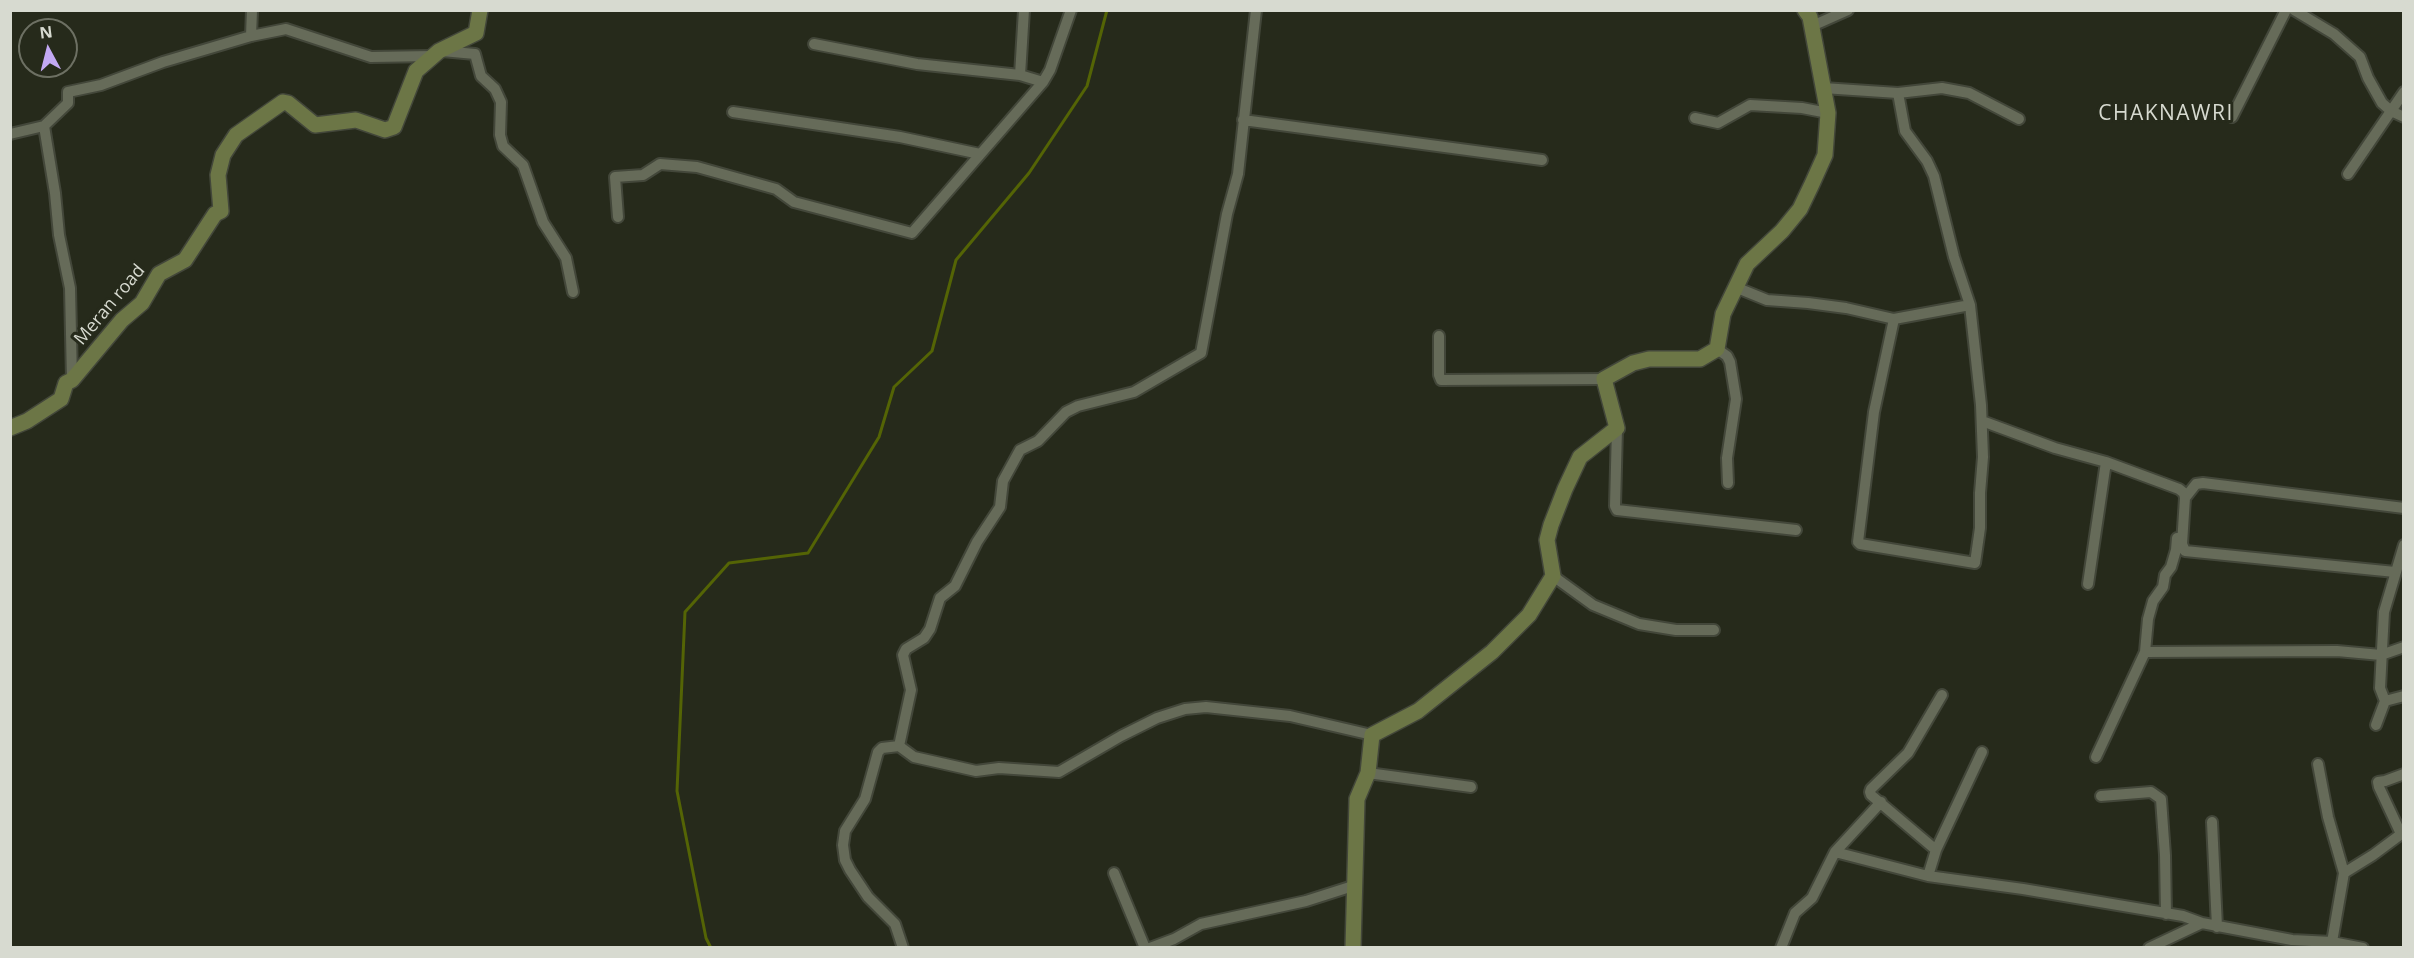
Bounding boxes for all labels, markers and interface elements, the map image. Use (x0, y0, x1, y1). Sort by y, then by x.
north arrow (18, 18, 78, 78)
text: N (38, 20, 54, 44)
district label: CHAKNAWRI (2098, 101, 2234, 127)
street label: Meran road (70, 260, 150, 350)

